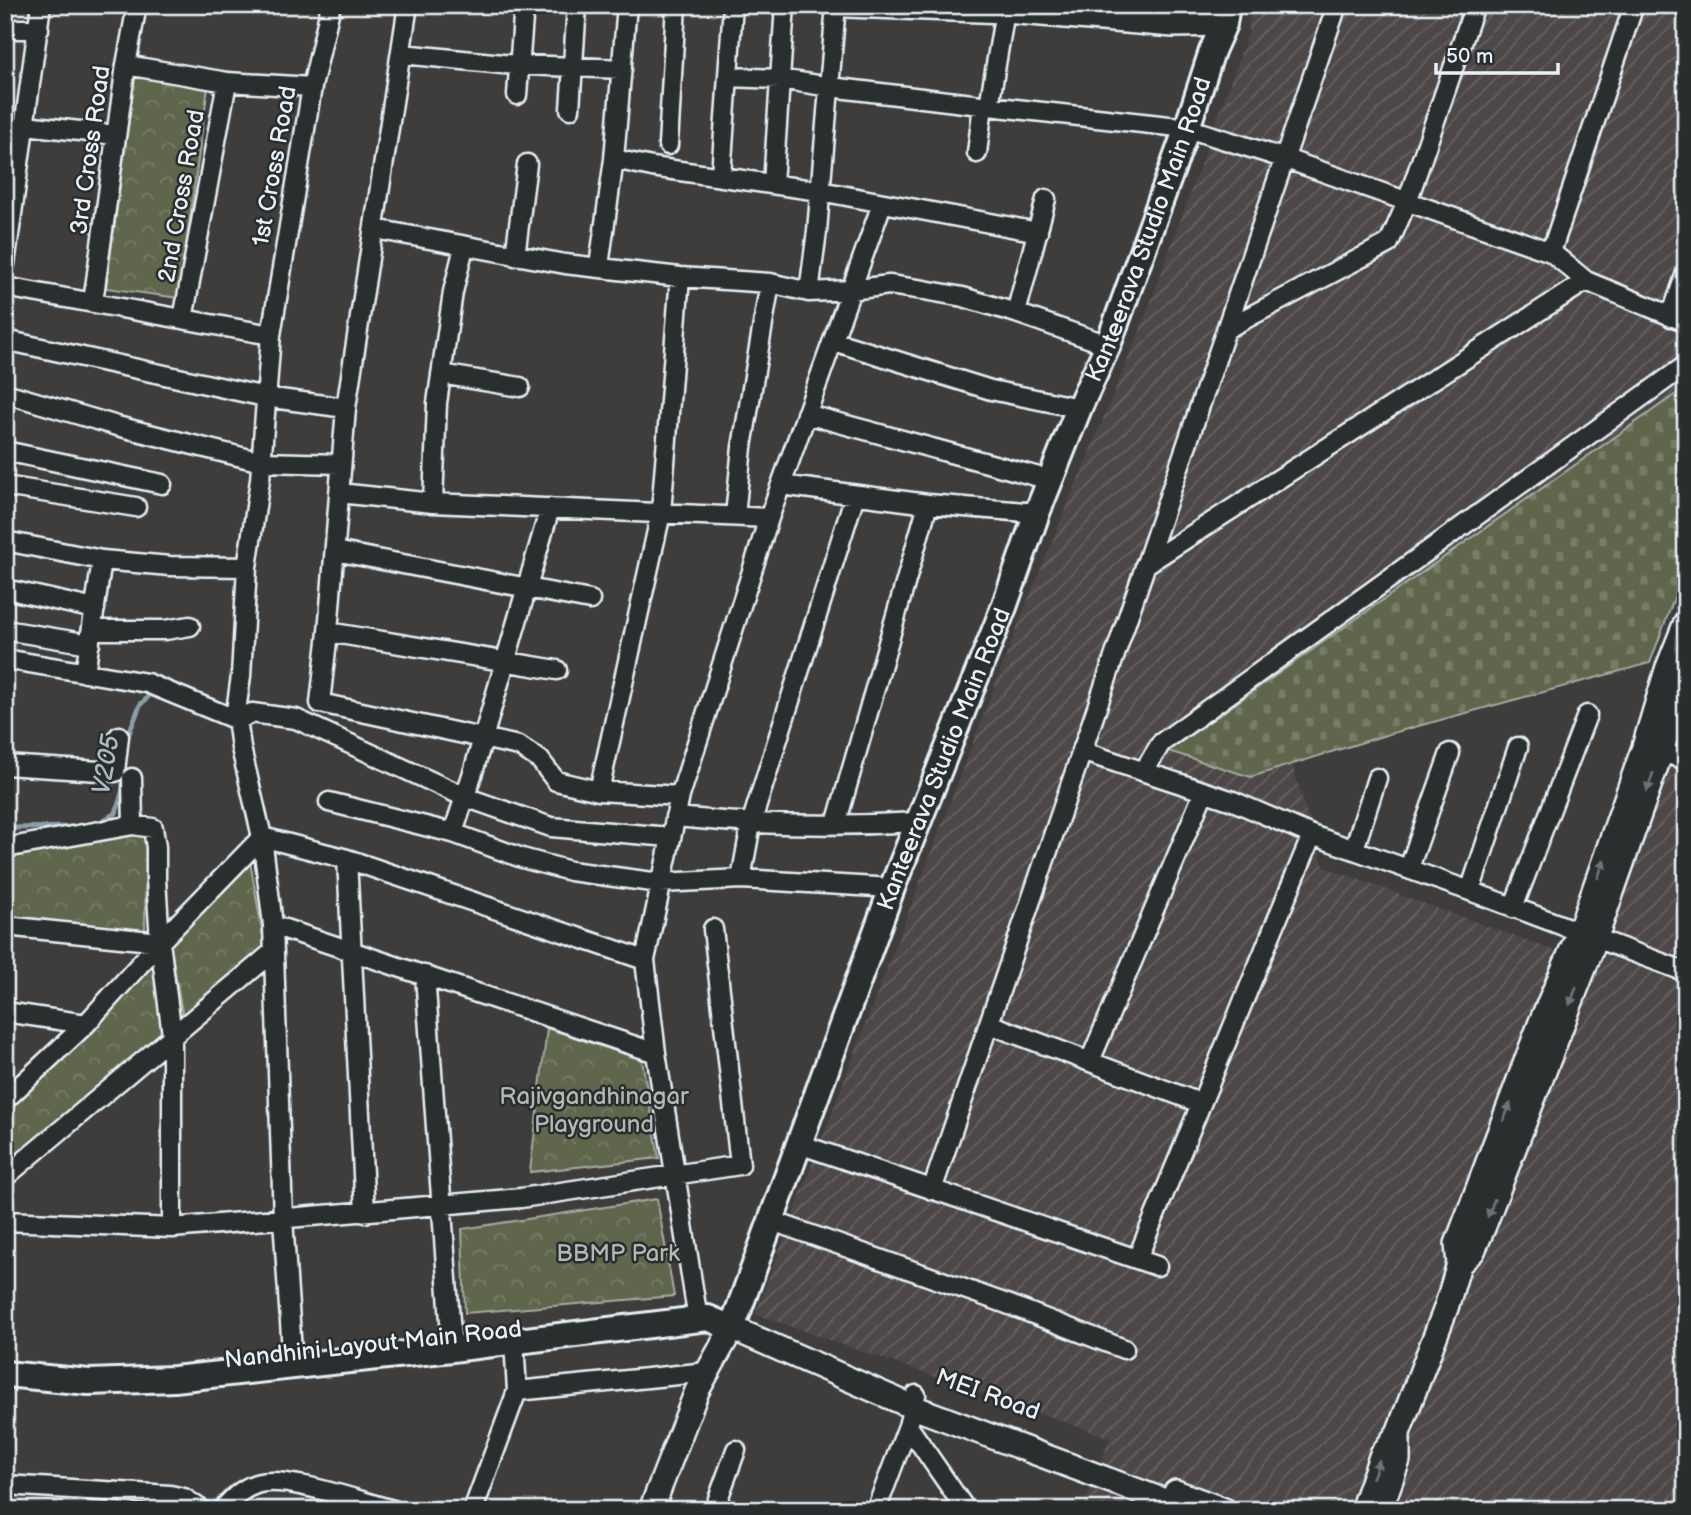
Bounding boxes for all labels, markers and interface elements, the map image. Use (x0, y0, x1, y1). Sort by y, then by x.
scale bar (1436, 32, 1558, 76)
text: 50 m (1446, 44, 1493, 69)
street label: 3rd Cross Road (64, 64, 117, 236)
street label: Kanteerava Studio Main Road (1079, 73, 1218, 387)
street label: 1st Cross Road (246, 84, 303, 248)
street label: 2nd Cross Road (152, 107, 211, 285)
street label: Kanteerava Studio Main Road (871, 604, 1017, 914)
water label: V205 (86, 732, 127, 797)
one-way arrow (1644, 772, 1655, 793)
one-way arrow (1596, 858, 1607, 879)
one-way arrow (1567, 986, 1578, 1007)
park label: Rajivgandhinagar Playground (499, 1082, 689, 1139)
one-way arrow (1502, 1101, 1513, 1122)
one-way arrow (1485, 1198, 1496, 1219)
park label: BBMP Park (556, 1239, 680, 1268)
street label: Nandhini Layout Main Road (223, 1314, 523, 1375)
street label: MEI Road (932, 1362, 1044, 1427)
one-way arrow (1371, 1459, 1382, 1480)

